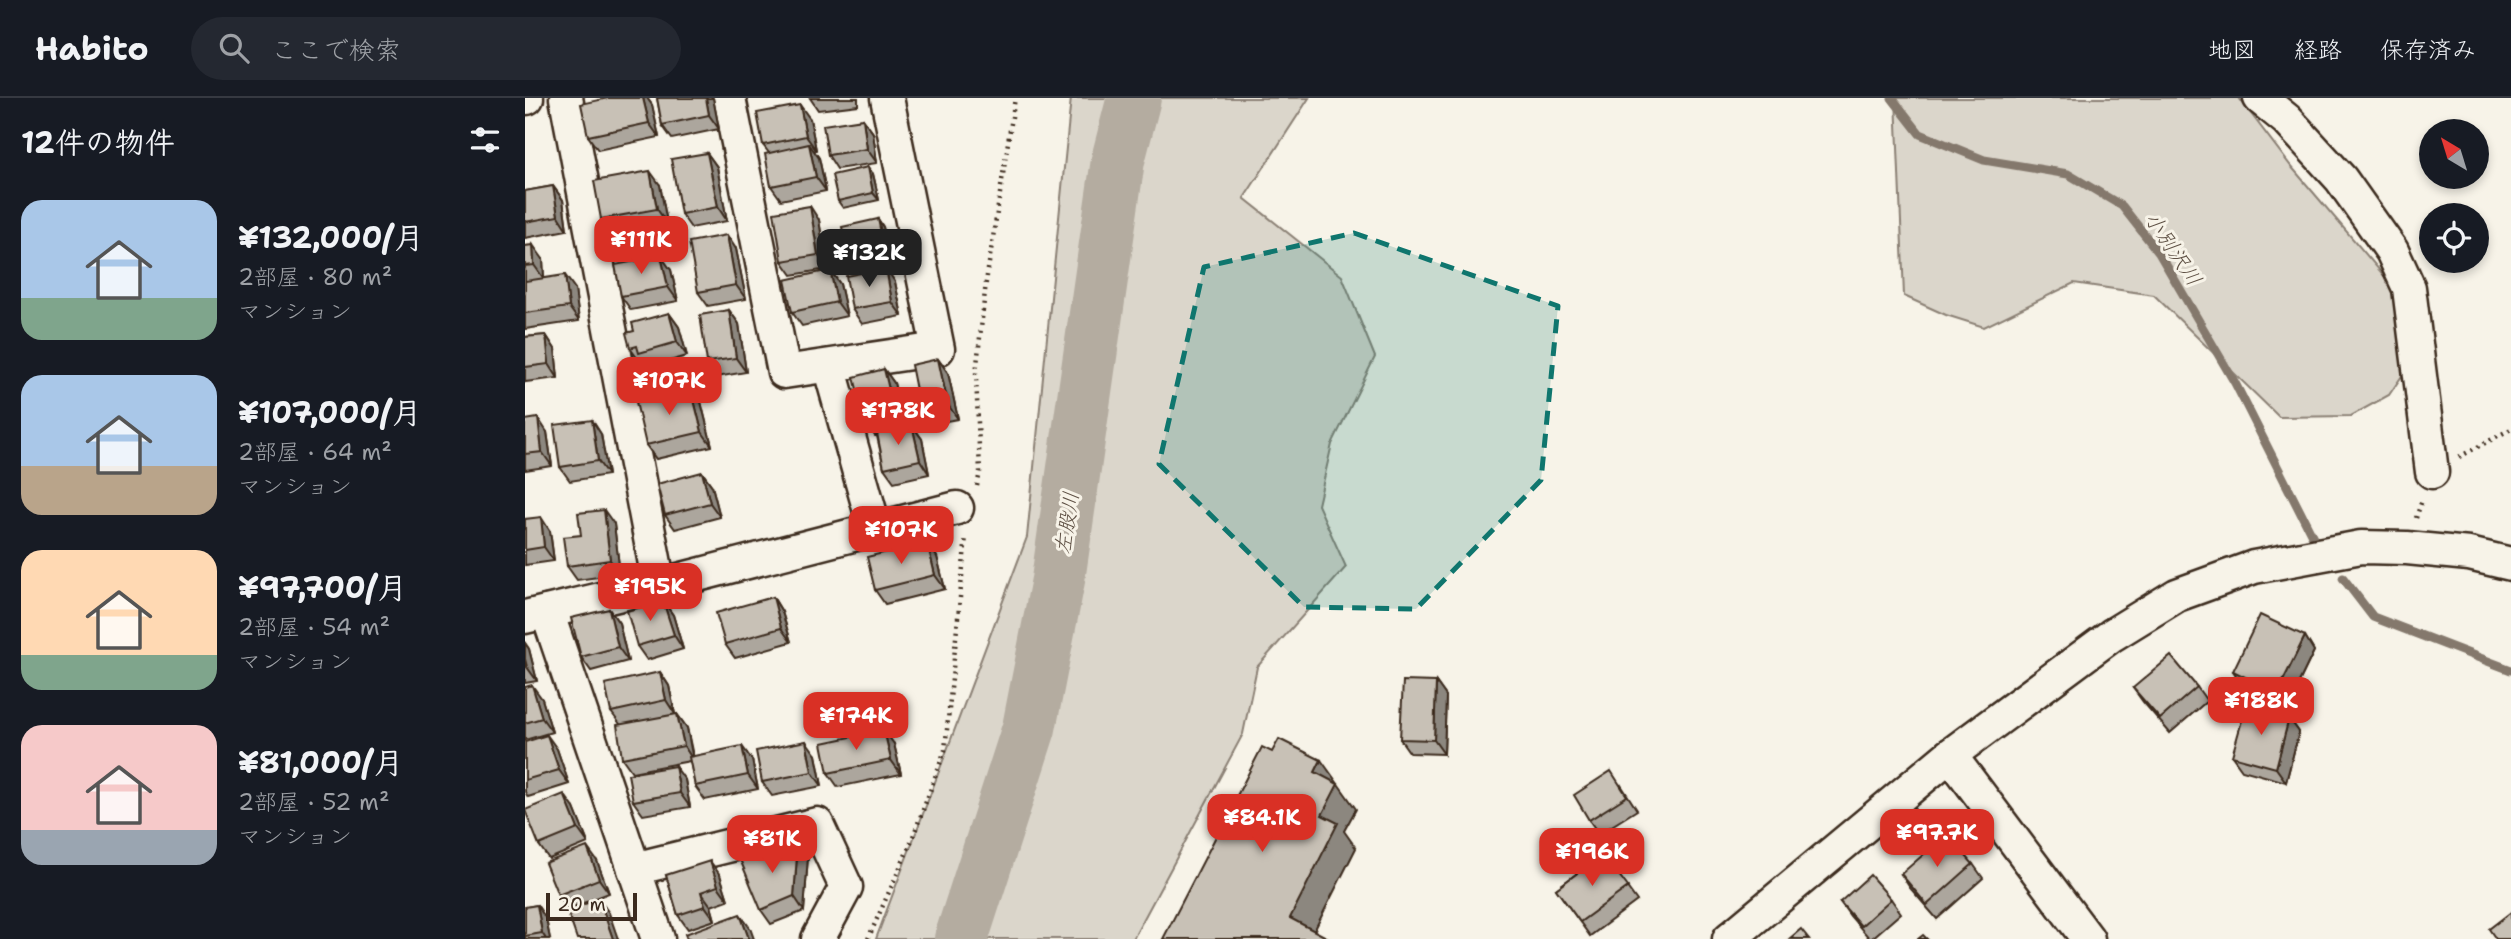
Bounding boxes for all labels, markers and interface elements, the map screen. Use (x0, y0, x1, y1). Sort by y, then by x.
search box (191, 17, 681, 80)
text: Habito (35, 26, 149, 71)
icon: search (215, 29, 253, 67)
text: ここで検索 (271, 32, 401, 67)
text: 地図 (2208, 34, 2256, 66)
text: 経路 (2294, 34, 2342, 66)
text: 保存済み (2380, 34, 2476, 66)
north arrow (2419, 119, 2489, 189)
map controls (2419, 119, 2489, 273)
icon: filters (466, 121, 504, 159)
text: 12件の物件 (21, 122, 175, 163)
button: locate (2419, 203, 2489, 273)
water label: 小別沢川 (2138, 206, 2208, 292)
pin: ¥111K (592, 216, 690, 276)
text: ¥132,000/月 (238, 217, 424, 258)
text: ¥111K (610, 224, 672, 254)
icon: home (77, 228, 161, 312)
pin: ¥132K (820, 230, 918, 289)
text: ¥132K (833, 237, 905, 267)
text: 2部屋 · 80 m² (238, 262, 392, 292)
text: マンション (238, 296, 352, 326)
pin: ¥107K (620, 358, 718, 417)
text: ¥107K (633, 365, 705, 395)
pin: ¥178K (849, 388, 947, 447)
text: ¥107,000/月 (238, 392, 422, 433)
text: ¥178K (861, 395, 935, 425)
icon: home (77, 403, 161, 487)
text: 2部屋 · 64 m² (238, 437, 392, 467)
text: マンション (238, 471, 352, 501)
water label: 左股川 (1049, 490, 1085, 556)
pin: ¥107K (852, 506, 950, 566)
text: ¥107K (865, 514, 937, 544)
pin: ¥195K (601, 564, 699, 623)
text: ¥97,700/月 (238, 567, 407, 608)
text: ¥195K (614, 571, 686, 601)
icon: home (77, 578, 161, 662)
text: 2部屋 · 54 m² (238, 612, 390, 642)
text: マンション (238, 646, 352, 676)
pin: ¥188K (2212, 678, 2310, 737)
text: ¥188K (2224, 685, 2298, 715)
pin: ¥174K (807, 692, 905, 752)
text: ¥174K (819, 700, 893, 730)
text: ¥81,000/月 (238, 742, 403, 783)
icon: home (77, 753, 161, 837)
text: 2部屋 · 52 m² (238, 787, 390, 817)
pin: ¥84.1K (1205, 794, 1319, 854)
text: ¥84.1K (1223, 802, 1301, 832)
pin: ¥97.7K (1880, 810, 1994, 869)
pin: ¥81K (731, 816, 813, 875)
text: ¥97.7K (1896, 817, 1978, 847)
text: マンション (238, 821, 352, 851)
text: ¥81K (743, 823, 801, 853)
pin: ¥196K (1543, 828, 1641, 888)
text: ¥196K (1555, 836, 1629, 866)
scale bar (546, 890, 637, 922)
text: 20 m (557, 892, 606, 917)

